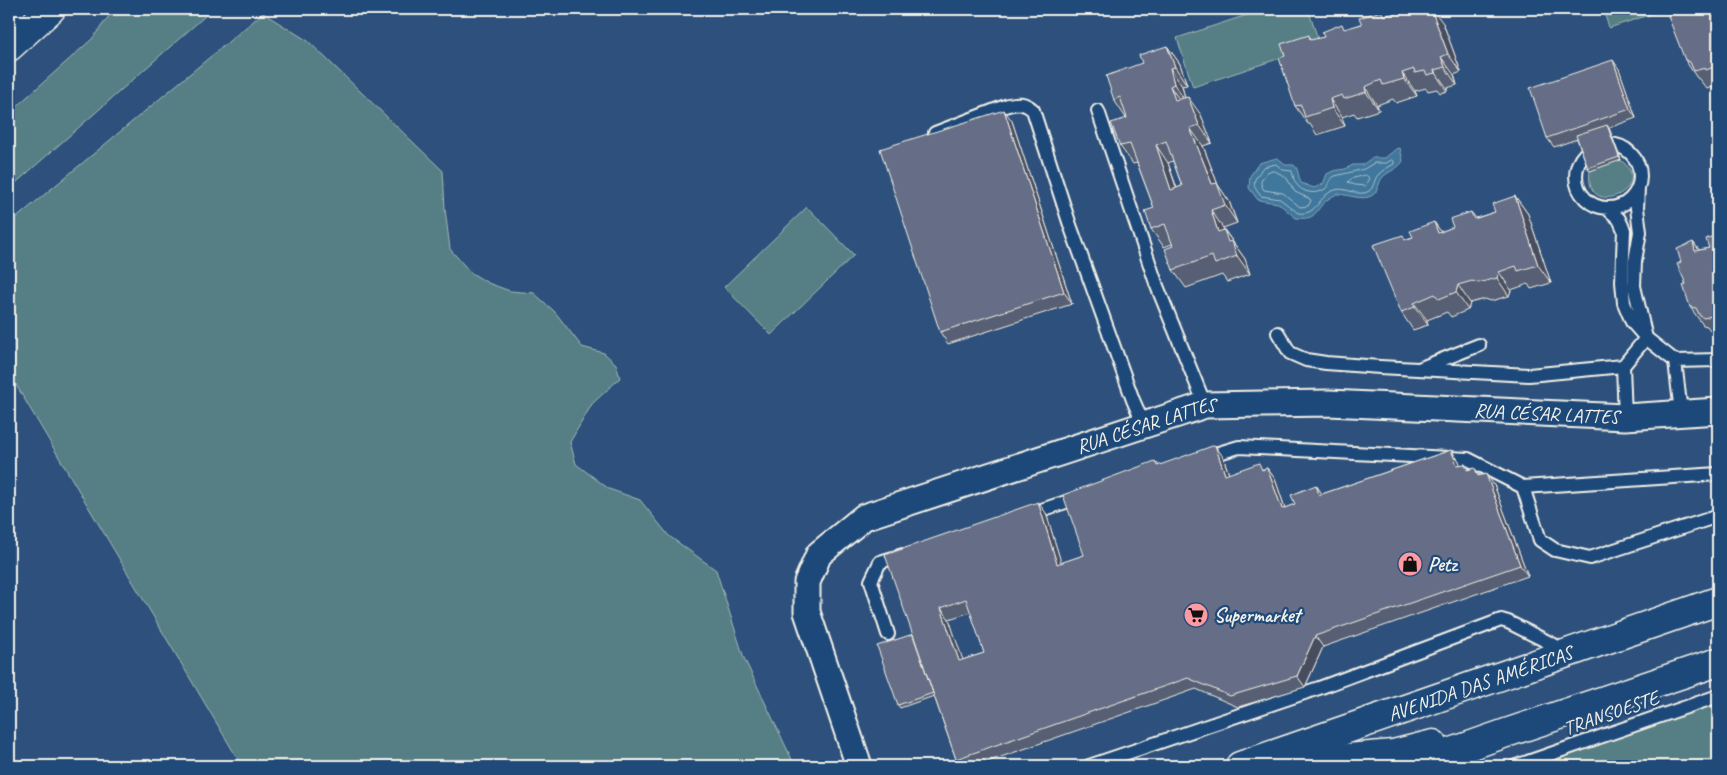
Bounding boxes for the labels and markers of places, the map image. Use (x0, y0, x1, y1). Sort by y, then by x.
shop icon: Petz (1397, 551, 1423, 577)
place label: Petz (1428, 552, 1459, 577)
supermarket icon: Supermarket (1183, 602, 1209, 628)
place label: Supermarket (1214, 603, 1303, 628)

